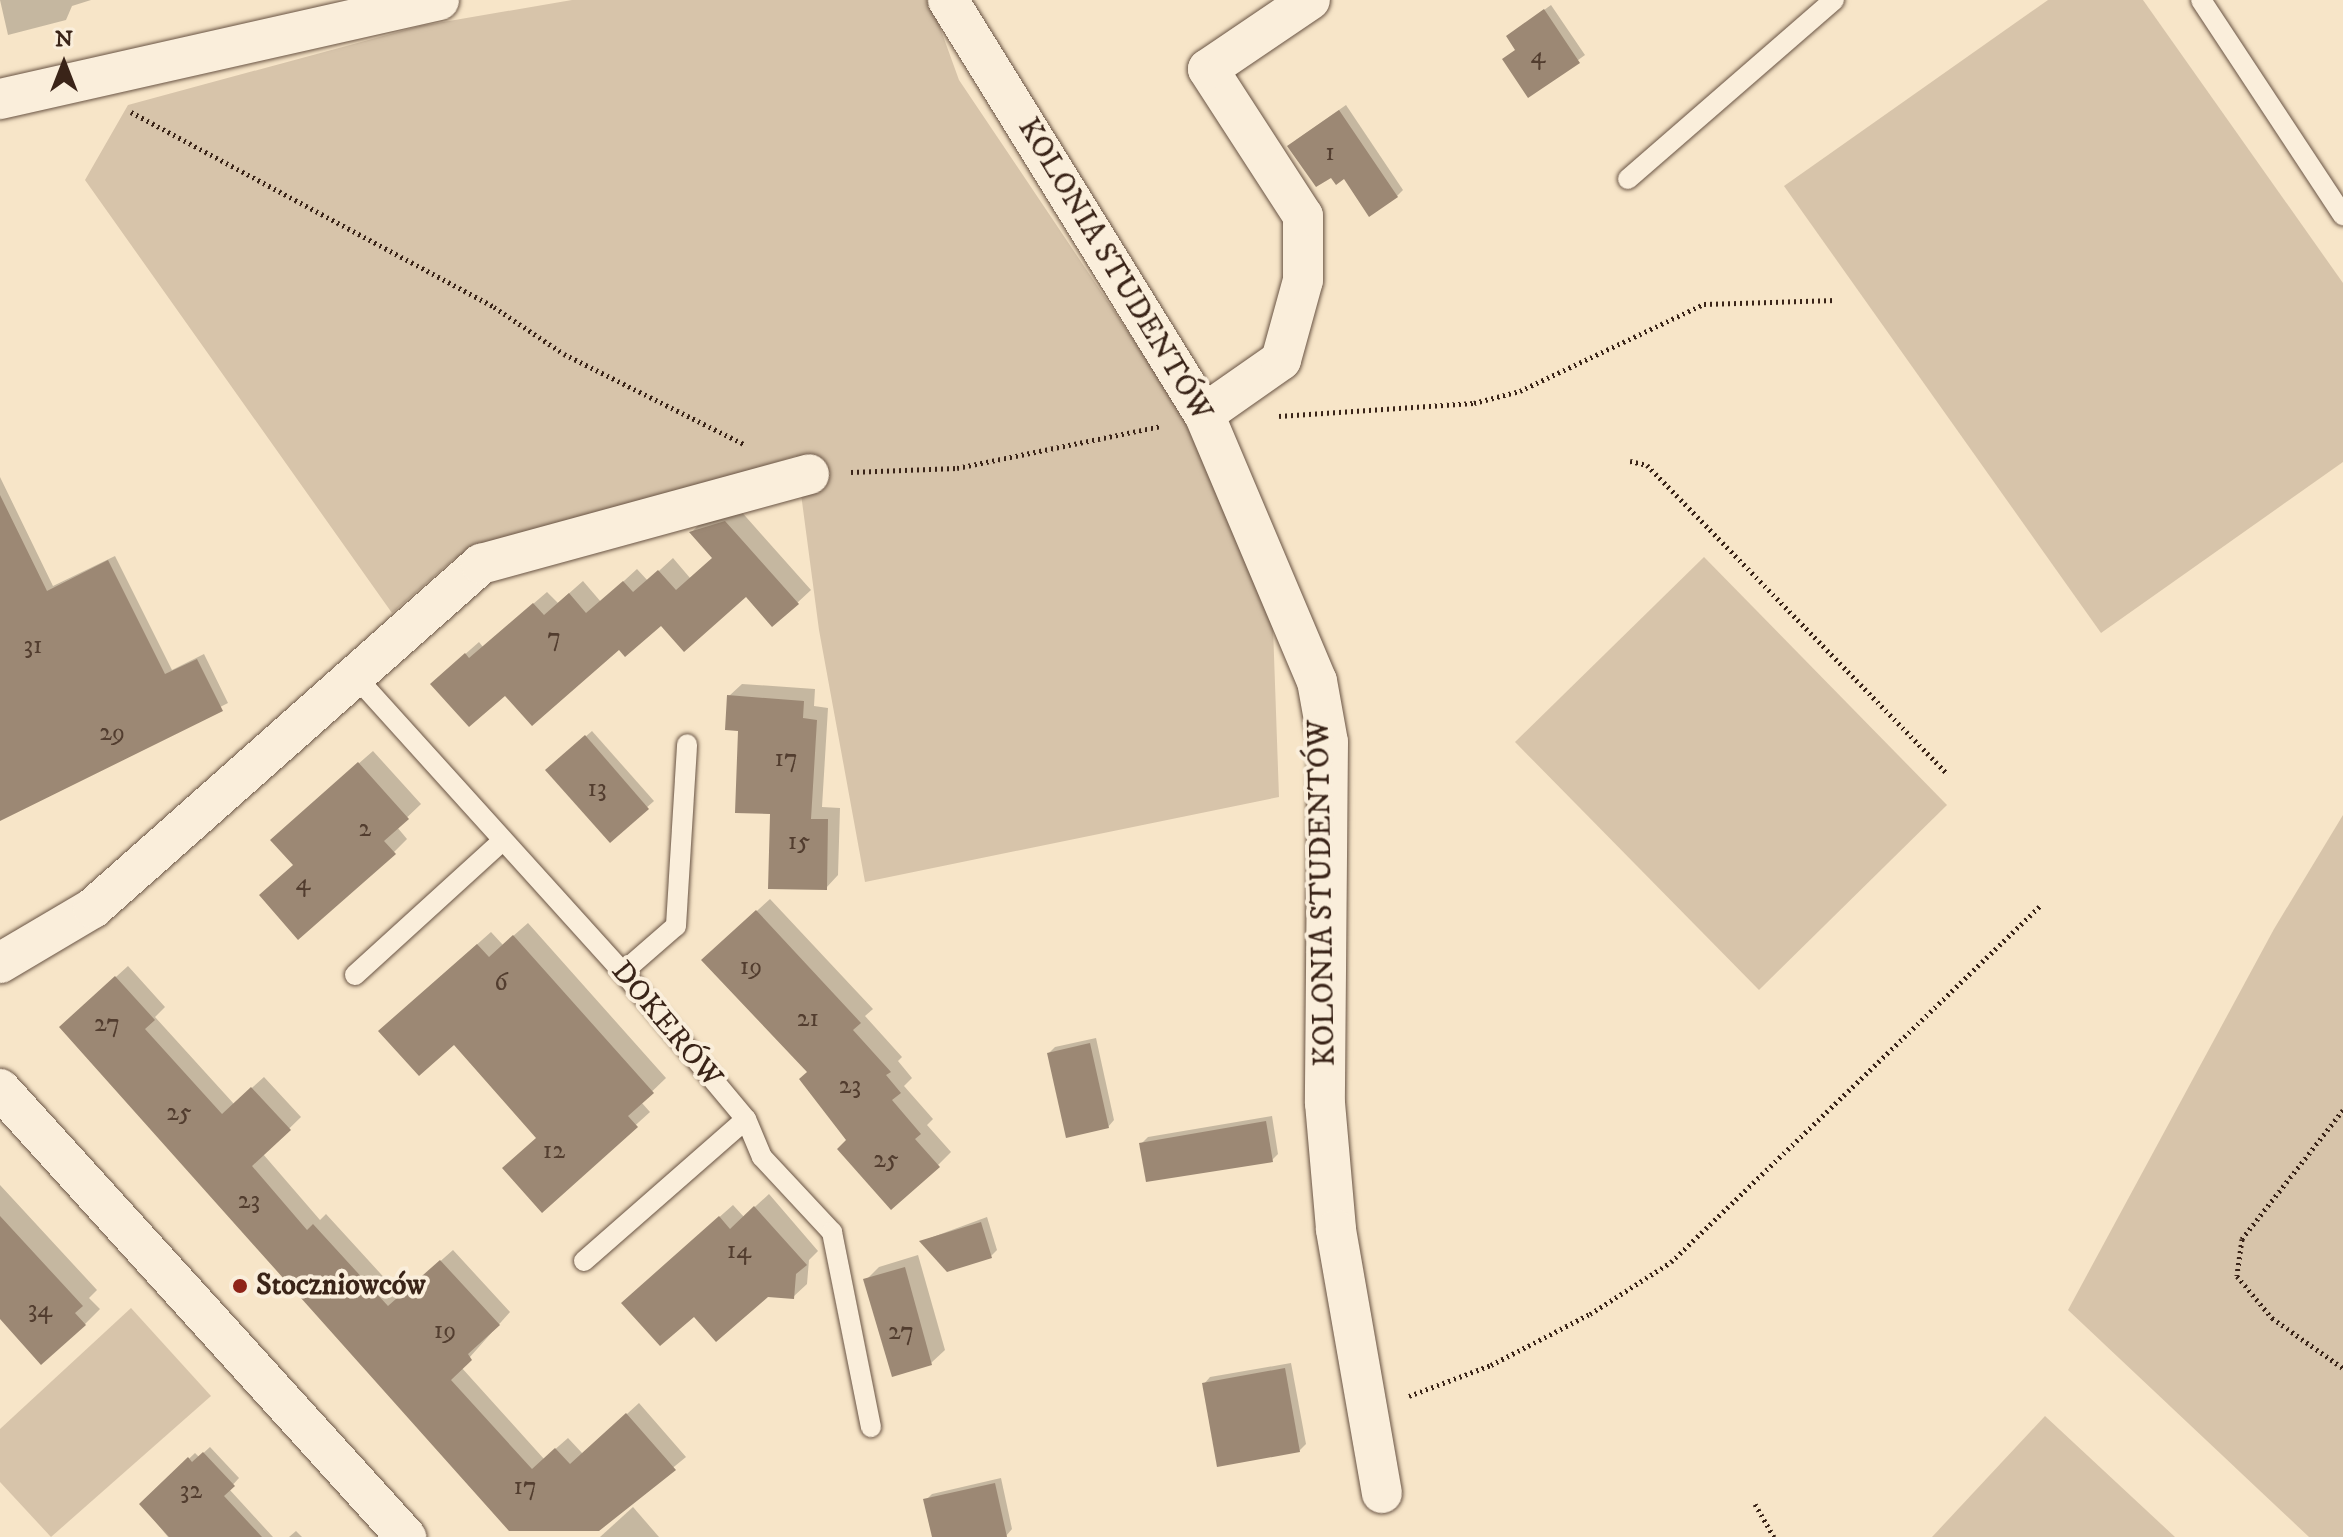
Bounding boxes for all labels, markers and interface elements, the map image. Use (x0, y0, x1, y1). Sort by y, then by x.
north arrow (24, 24, 104, 104)
text: N (55, 26, 73, 53)
house number: 4 (1531, 40, 1545, 72)
street label: KOLONIA STUDENTÓW (1009, 112, 1219, 428)
house number: 1 (1325, 137, 1335, 169)
house number: 7 (547, 622, 561, 654)
house number: 31 (23, 630, 43, 662)
house number: 29 (99, 717, 125, 749)
street label: KOLONIA STUDENTÓW (1302, 719, 1344, 1067)
house number: 17 (774, 743, 798, 775)
house number: 13 (587, 773, 607, 805)
house number: 2 (359, 813, 371, 845)
house number: 15 (788, 826, 810, 858)
house number: 4 (296, 867, 310, 899)
house number: 19 (740, 951, 762, 983)
street label: DOKERÓW (603, 955, 729, 1095)
house number: 6 (494, 967, 508, 999)
house number: 21 (797, 1003, 819, 1035)
house number: 27 (94, 1008, 120, 1040)
house number: 23 (839, 1070, 861, 1102)
house number: 25 (166, 1097, 192, 1129)
house number: 12 (543, 1135, 565, 1167)
house number: 25 (873, 1144, 899, 1176)
house number: 23 (238, 1185, 260, 1217)
house number: 14 (727, 1235, 751, 1267)
place label: Stoczniowców (256, 1268, 426, 1304)
marker: Stoczniowców (231, 1277, 249, 1295)
house number: 34 (28, 1294, 52, 1326)
house number: 19 (434, 1315, 456, 1347)
house number: 27 (888, 1316, 914, 1348)
house number: 17 (513, 1471, 537, 1503)
house number: 32 (180, 1475, 202, 1507)

